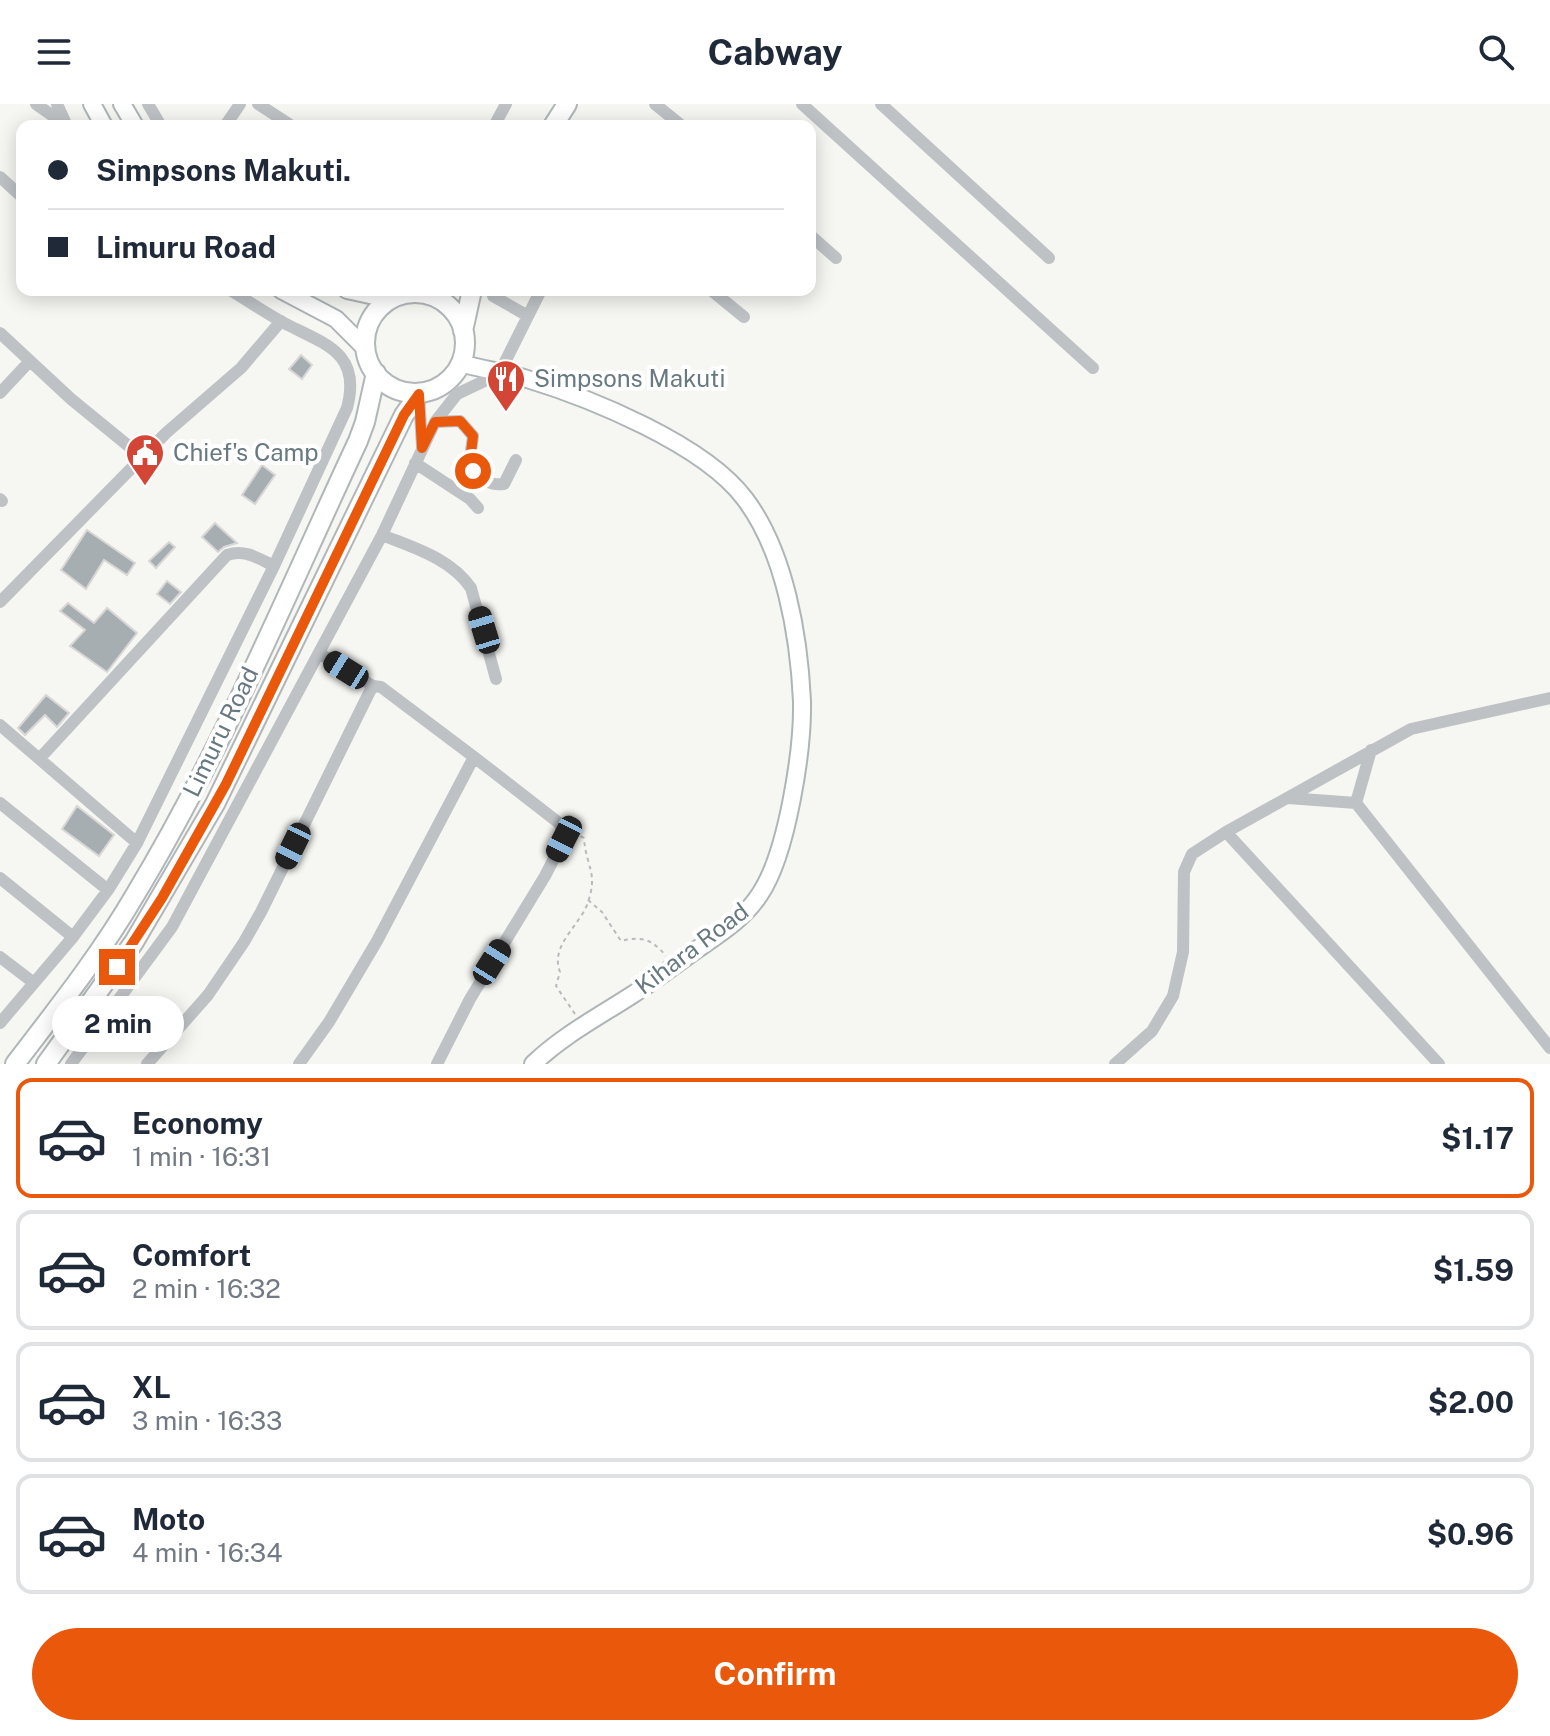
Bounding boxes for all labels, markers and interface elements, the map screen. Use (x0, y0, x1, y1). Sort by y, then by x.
icon: menu (32, 30, 76, 74)
icon: search (1474, 30, 1518, 74)
text: Cabway (708, 31, 842, 73)
text: Simpsons Makuti. (96, 152, 351, 188)
text: Limuru Road (96, 229, 276, 265)
restaurant icon: Simpsons Makuti (485, 358, 527, 413)
place label: Simpsons Makuti (534, 364, 725, 392)
public building icon: Chief's Camp (124, 432, 166, 487)
place label: Chief's Camp (173, 438, 319, 466)
route start (455, 453, 491, 489)
car (466, 604, 502, 656)
car (319, 647, 373, 693)
street label: Limuru Road (177, 662, 264, 801)
car (542, 812, 586, 866)
car (272, 819, 314, 873)
street label: Kihara Road (629, 897, 754, 1000)
car (469, 935, 515, 989)
route end (99, 949, 135, 985)
callout: 2 min (51, 995, 183, 1051)
text: 2 min (84, 1008, 152, 1039)
icon: car (36, 1102, 108, 1174)
text: Economy (132, 1105, 263, 1141)
text: $1.17 (1441, 1120, 1514, 1156)
text: 1 min · 16:31 (132, 1141, 271, 1172)
icon: car (36, 1234, 108, 1306)
text: Comfort (132, 1237, 251, 1273)
text: $1.59 (1433, 1252, 1514, 1288)
text: 2 min · 16:32 (132, 1273, 281, 1304)
icon: car (36, 1366, 108, 1438)
text: XL (132, 1369, 171, 1405)
text: $2.00 (1428, 1384, 1514, 1420)
text: 3 min · 16:33 (132, 1405, 282, 1436)
icon: car (36, 1498, 108, 1570)
text: Moto (132, 1501, 205, 1537)
text: $0.96 (1427, 1516, 1514, 1552)
text: 4 min · 16:34 (132, 1537, 283, 1568)
button: Confirm (32, 1628, 1518, 1720)

